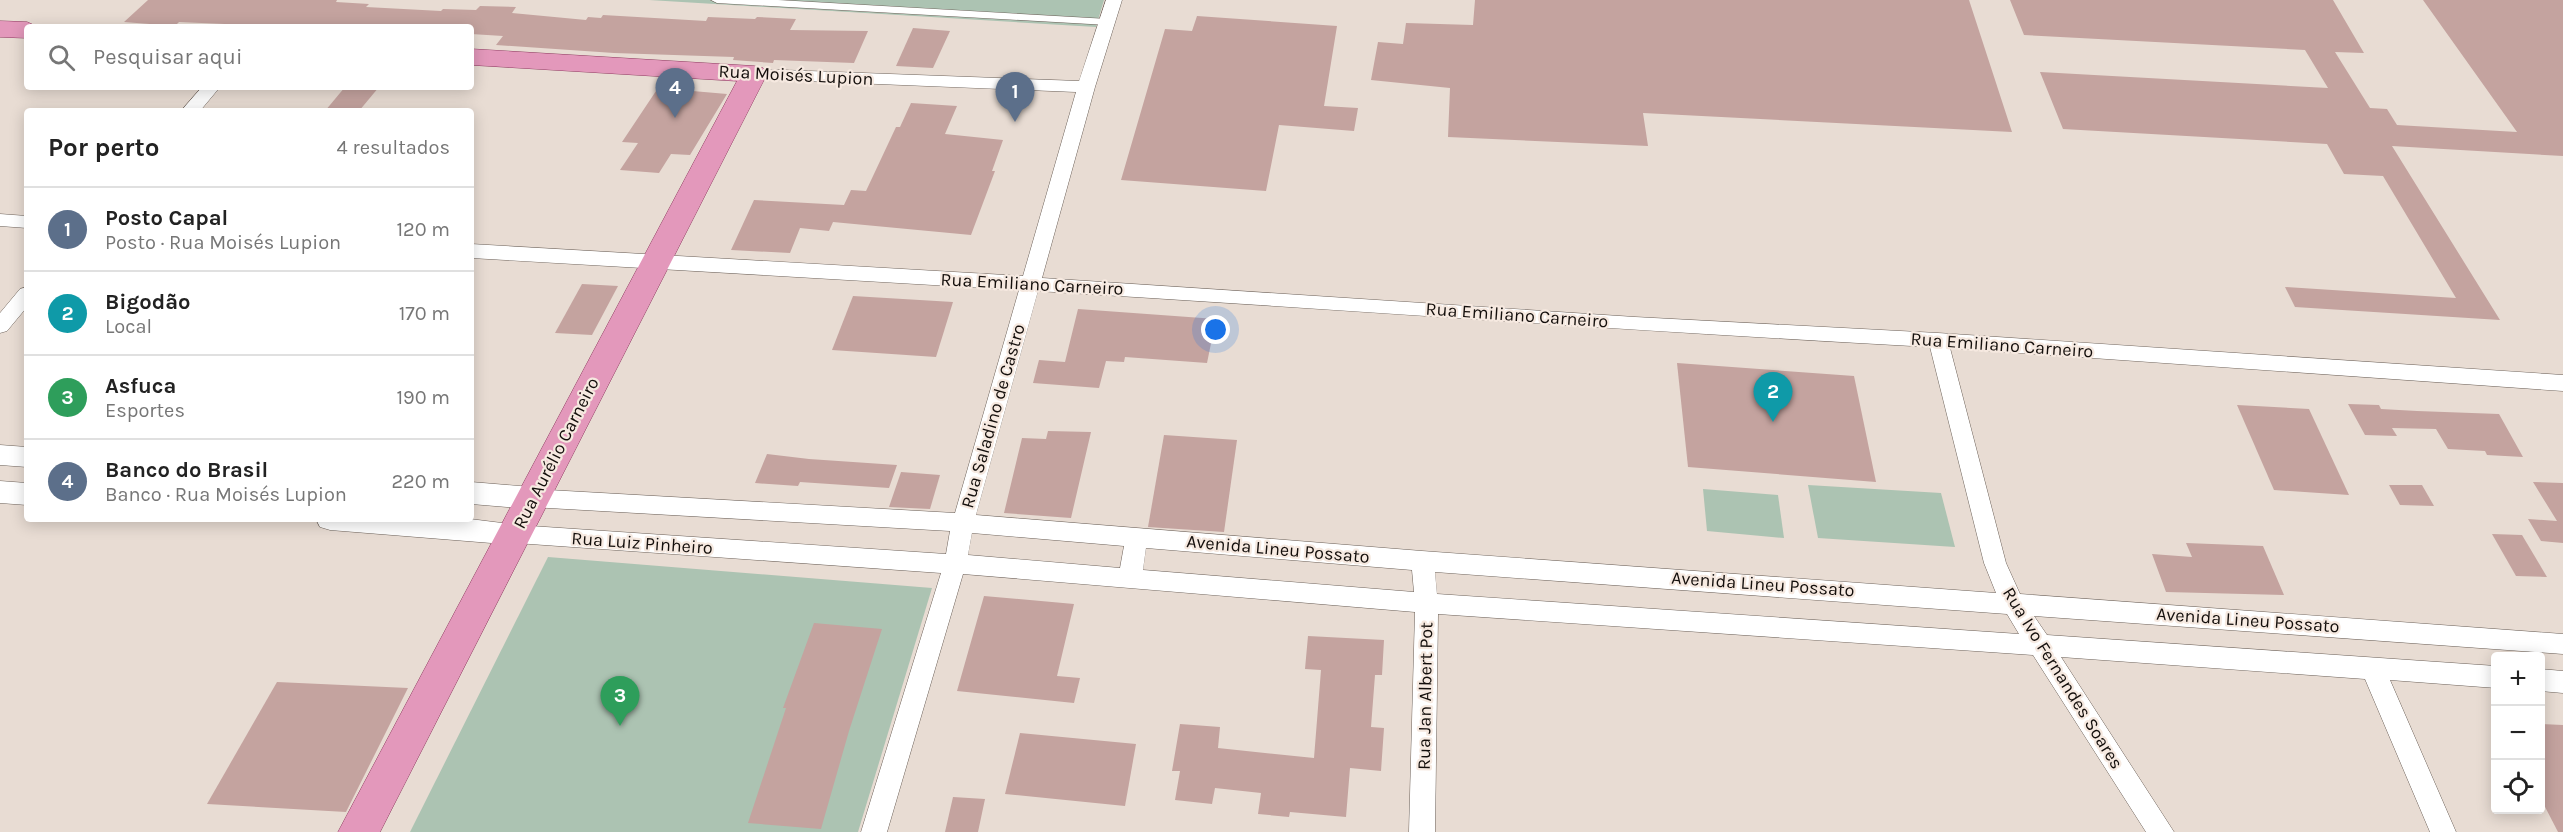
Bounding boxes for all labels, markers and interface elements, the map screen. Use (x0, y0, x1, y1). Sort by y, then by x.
search box (24, 24, 474, 90)
icon: search (45, 41, 78, 74)
text: Pesquisar aqui (93, 44, 242, 70)
street label: Rua Moisés Lupion (718, 60, 874, 90)
pin: 4 (656, 68, 694, 118)
pin: 1 (996, 72, 1034, 122)
text: Por perto (48, 132, 159, 163)
text: 4 resultados (337, 136, 450, 159)
text: Posto Capal (105, 205, 228, 231)
text: 1 (64, 218, 71, 241)
text: 120 m (396, 218, 450, 241)
text: Posto · Rua Moisés Lupion (105, 231, 341, 254)
street label: Rua Emiliano Carneiro (940, 268, 1124, 300)
text: Bigodão (105, 289, 191, 315)
street label: Rua Emiliano Carneiro (1425, 298, 1609, 332)
text: 2 (61, 302, 74, 325)
text: 170 m (399, 302, 450, 325)
text: Local (105, 315, 152, 338)
your location (1201, 315, 1230, 344)
street label: Rua Saladino de Castro (956, 321, 1030, 511)
street label: Rua Emiliano Carneiro (1910, 328, 2094, 362)
pin: 2 (1754, 372, 1792, 422)
text: Asfuca (105, 373, 176, 399)
street label: Rua Aurélio Carneiro (508, 374, 604, 532)
text: 3 (61, 386, 74, 409)
text: 190 m (396, 386, 450, 409)
text: Esportes (105, 399, 185, 422)
text: Banco do Brasil (105, 457, 268, 483)
text: 4 (62, 470, 73, 493)
text: 220 m (391, 470, 450, 493)
text: Banco · Rua Moisés Lupion (105, 483, 347, 506)
street label: Rua Luiz Pinheiro (571, 527, 713, 559)
street label: Avenida Lineu Possato (1186, 530, 1370, 568)
street label: Avenida Lineu Possato (1671, 567, 1855, 601)
street label: Rua Ivo Fernandes Soares (1998, 583, 2128, 773)
street label: Avenida Lineu Possato (2156, 603, 2340, 637)
street label: Rua Jan Albert Pot (1413, 622, 1437, 770)
map controls (2491, 652, 2545, 814)
button: + (2491, 652, 2545, 706)
pin: 3 (600, 676, 640, 726)
button: − (2491, 706, 2545, 760)
button: locate (2491, 760, 2545, 814)

